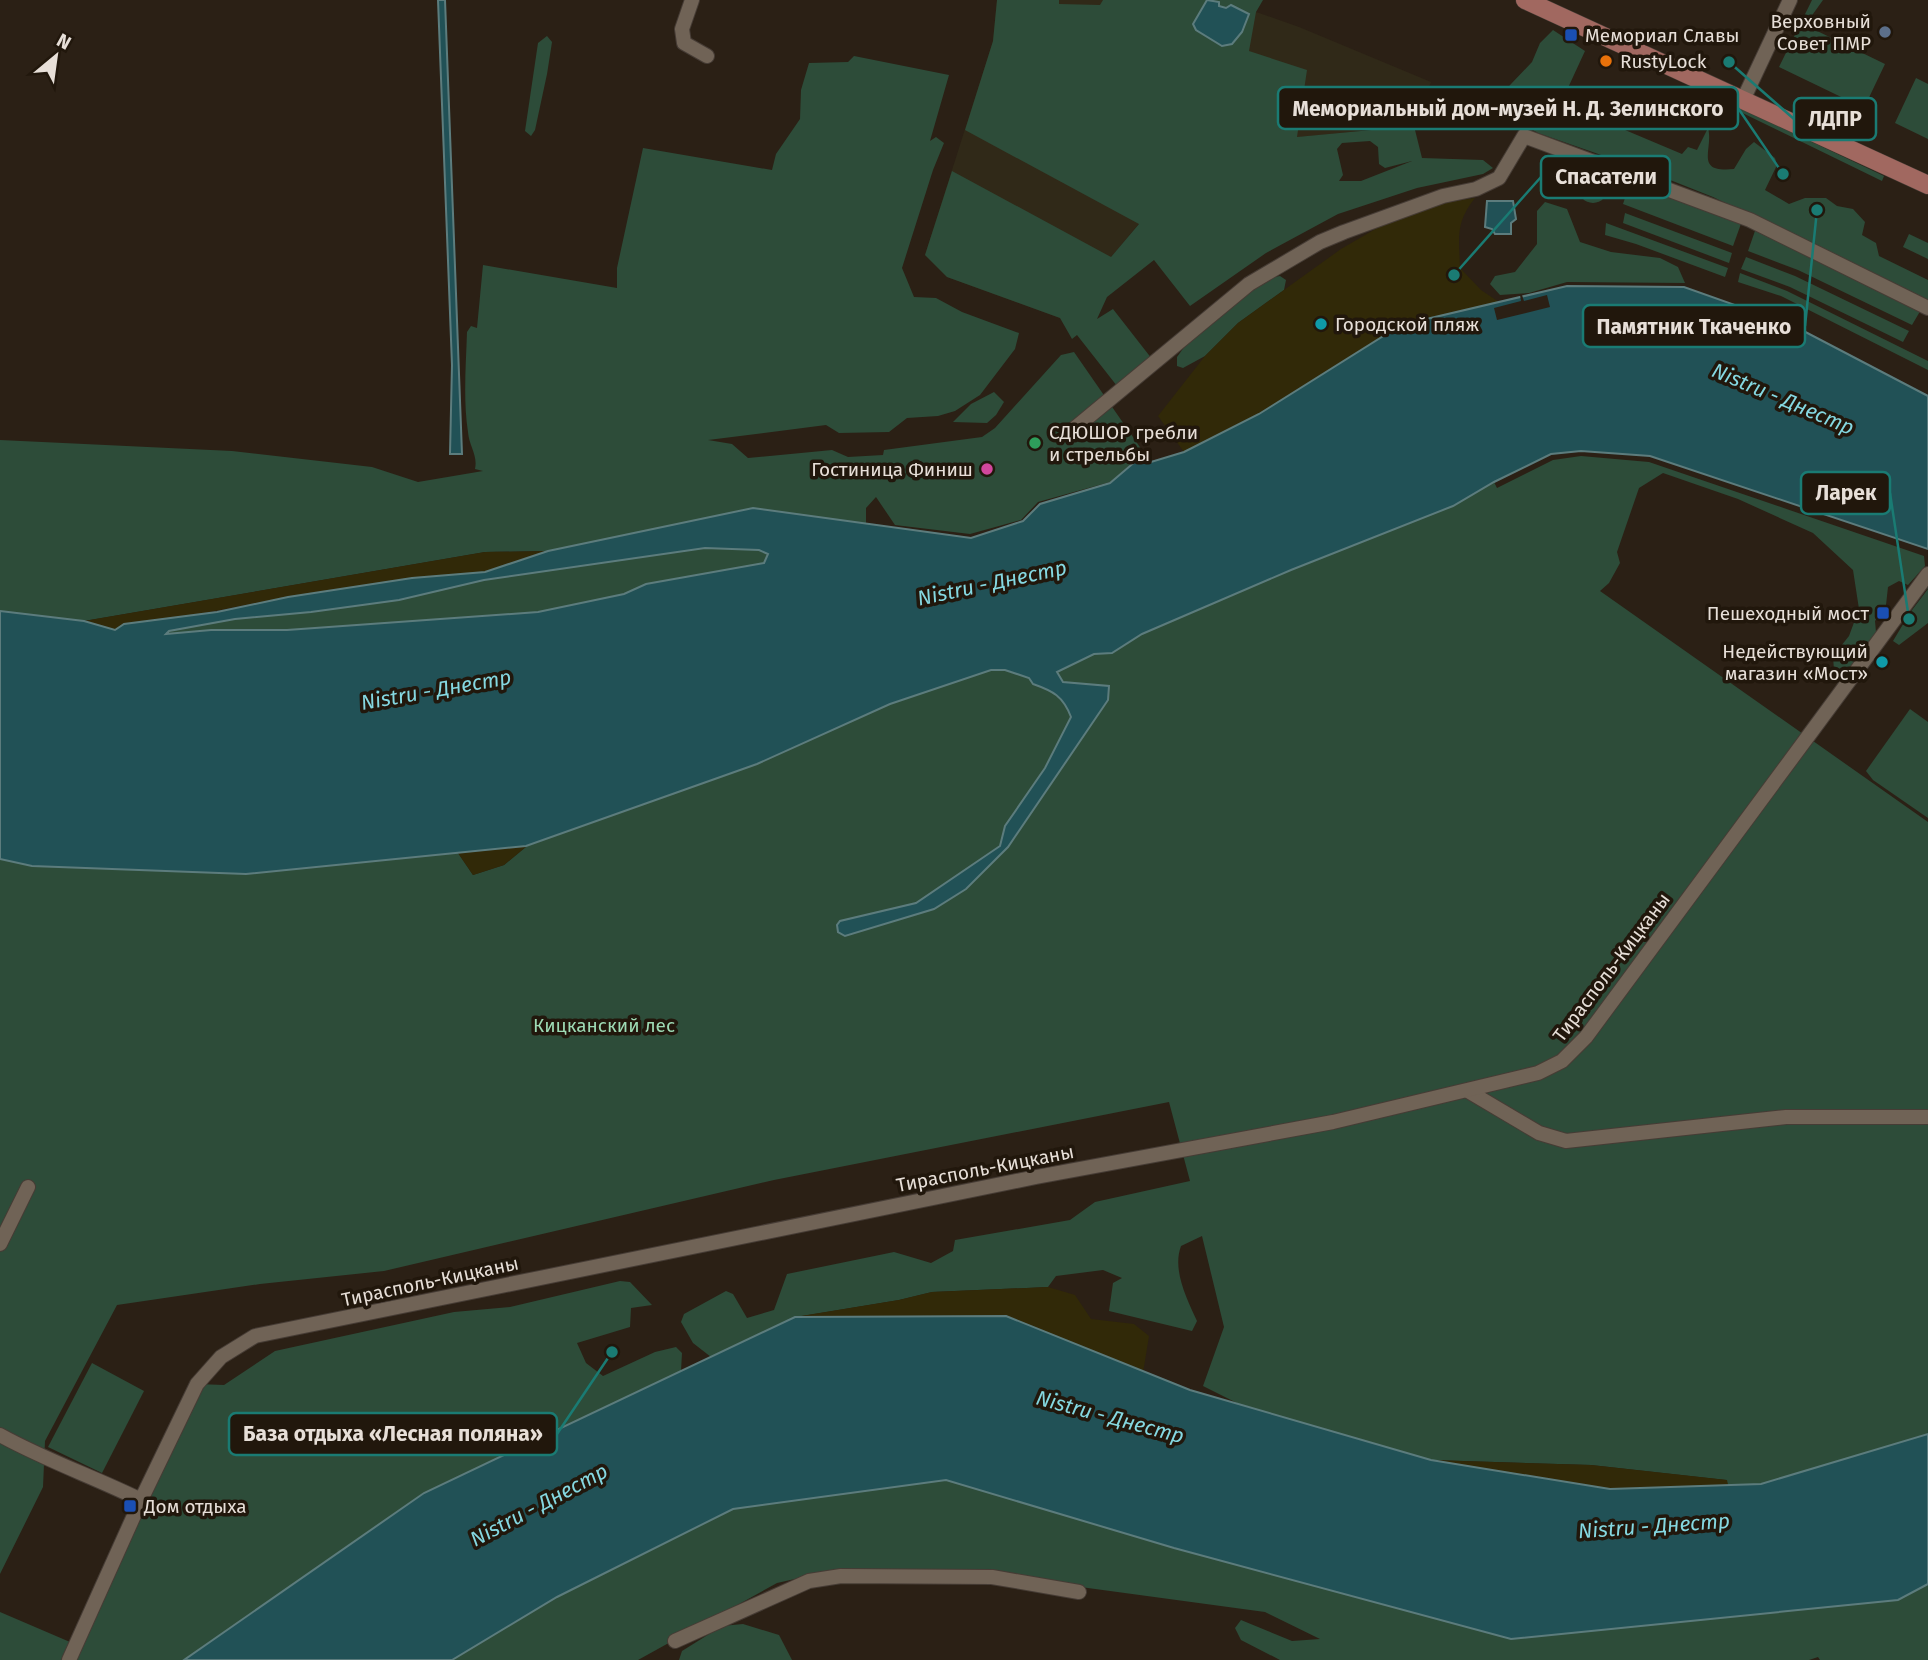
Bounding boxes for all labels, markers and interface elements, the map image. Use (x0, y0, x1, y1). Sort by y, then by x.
place label: Верховный Совет ПМР (1771, 10, 1871, 55)
north arrow (21, 21, 91, 91)
place label: Мемориал Славы (1585, 24, 1740, 47)
marker: Верховный Совет ПМР (1877, 24, 1893, 40)
marker: Мемориал Славы (1563, 27, 1579, 43)
text: N (53, 28, 75, 55)
place label: RustyLock (1620, 50, 1707, 73)
marker: RustyLock (1598, 53, 1614, 69)
callout: Мемориальный дом-музей Н. Д. Зелинского (1278, 87, 1738, 129)
text: Мемориальный дом-музей Н. Д. Зелинского (1292, 96, 1724, 122)
callout: ЛДПР (1794, 98, 1876, 140)
text: ЛДПР (1808, 106, 1862, 132)
callout: Спасатели (1541, 156, 1670, 198)
text: Спасатели (1555, 164, 1657, 190)
callout: Памятник Ткаченко (1583, 305, 1805, 347)
place label: Городской пляж (1335, 313, 1480, 336)
text: Памятник Ткаченко (1597, 314, 1791, 340)
marker: Городской пляж (1313, 316, 1329, 332)
water label: Nistru - Днестр (1708, 357, 1858, 441)
place label: СДЮШОР гребли и стрельбы (1049, 421, 1198, 466)
marker: СДЮШОР гребли и стрельбы (1027, 435, 1043, 451)
place label: Гостиница Финиш (811, 458, 973, 481)
marker: Гостиница Финиш (979, 461, 995, 477)
callout: Ларек (1801, 472, 1890, 514)
text: Ларек (1816, 480, 1877, 506)
water label: Nistru - Днестр (915, 554, 1069, 612)
place label: Пешеходный мост (1707, 602, 1869, 625)
marker: Пешеходный мост (1875, 605, 1891, 621)
place label: Недействующий магазин «Мост» (1722, 640, 1868, 685)
marker: Недействующий магазин «Мост» (1874, 654, 1890, 670)
water label: Nistru - Днестр (359, 664, 513, 716)
street label: Тирасполь-Кицканы (1548, 888, 1675, 1046)
park label: Кицканский лес (533, 1014, 675, 1037)
street label: Тирасполь-Кицканы (894, 1140, 1076, 1197)
street label: Тирасполь-Кицканы (340, 1251, 521, 1311)
water label: Nistru - Днестр (1033, 1385, 1187, 1449)
callout: База отдыха «Лесная поляна» (229, 1413, 557, 1455)
text: База отдыха «Лесная поляна» (243, 1421, 543, 1447)
water label: Nistru - Днестр (466, 1458, 612, 1552)
place label: Дом отдыха (143, 1495, 247, 1518)
marker: Дом отдыха (122, 1498, 138, 1514)
water label: Nistru - Днестр (1577, 1508, 1731, 1544)

